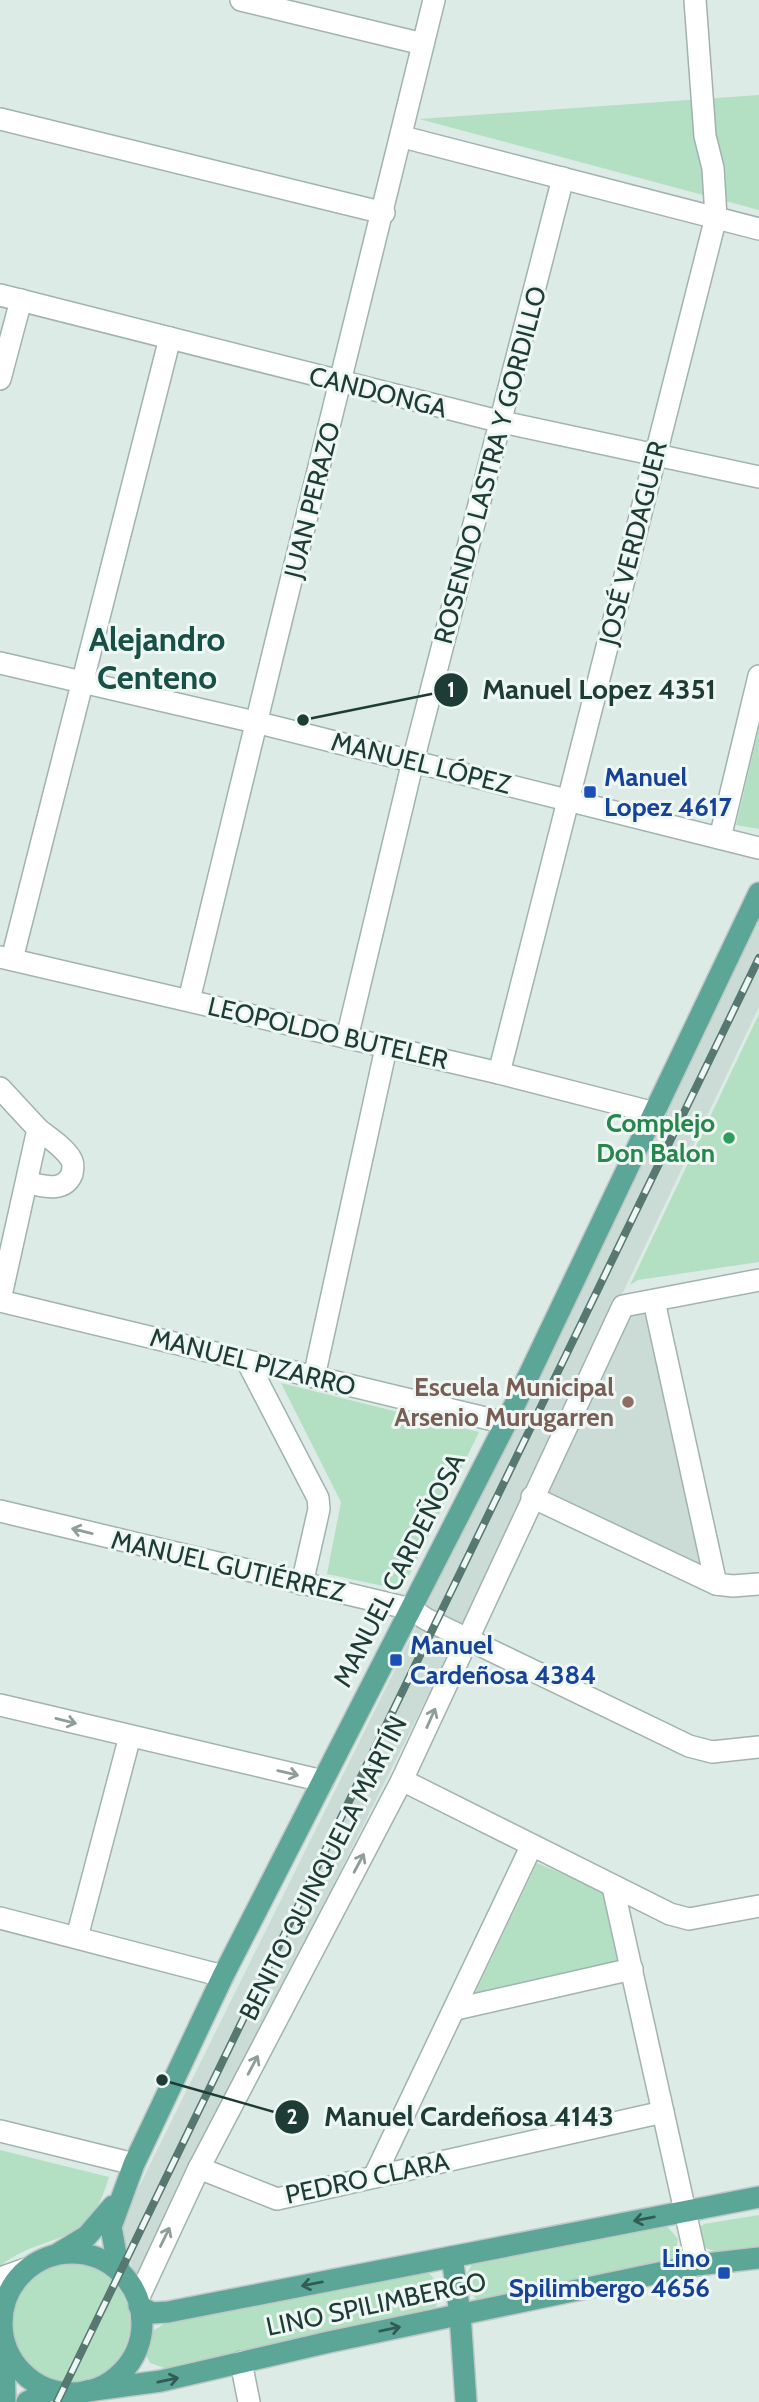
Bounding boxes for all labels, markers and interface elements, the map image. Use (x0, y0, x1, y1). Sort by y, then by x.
street label: ROSENDO LASTRA Y GORDILLO (427, 283, 553, 647)
street label: CANDONGA (306, 359, 450, 425)
street label: JUAN PERAZO (277, 418, 347, 582)
street label: JOSÉ VERDAGUER (592, 438, 674, 649)
district label: Alejandro Centeno (89, 619, 225, 697)
callout: Manuel Lopez 4351 (433, 665, 730, 714)
text: Manuel Lopez 4351 (482, 672, 716, 706)
text: 1 (447, 677, 455, 702)
street label: MANUEL LÓPEZ (328, 725, 515, 801)
place label: Manuel Lopez 4617 (604, 761, 732, 823)
marker: Manuel Lopez 4617 (582, 784, 598, 800)
street label: LEOPOLDO BUTELER (205, 990, 452, 1076)
place label: Complejo Don Balon (596, 1107, 715, 1169)
marker: Complejo Don Balon (721, 1130, 737, 1146)
street label: MANUEL PIZARRO (147, 1321, 359, 1403)
place label: Escuela Municipal Arsenio Murugarren (394, 1371, 614, 1433)
marker: Escuela Municipal Arsenio Murugarren (620, 1394, 636, 1410)
street label: MANUEL CARDEÑOSA (326, 1448, 472, 1692)
one-way arrow (71, 1524, 94, 1537)
street label: MANUEL GUTIÉRREZ (108, 1524, 349, 1609)
place label: Manuel Cardeñosa 4384 (410, 1629, 596, 1691)
marker: Manuel Cardeñosa 4384 (388, 1652, 404, 1668)
one-way arrow (425, 1708, 438, 1729)
street label: BENITO QUINQUELA MARTÍN (232, 1711, 414, 2025)
one-way arrow (54, 1715, 77, 1728)
one-way arrow (276, 1767, 299, 1780)
one-way arrow (353, 1853, 366, 1874)
one-way arrow (246, 2055, 260, 2075)
callout: Manuel Cardeñosa 4143 (275, 2092, 628, 2141)
text: Manuel Cardeñosa 4143 (324, 2099, 614, 2133)
text: 2 (286, 2104, 298, 2129)
street label: PEDRO CLARA (282, 2145, 452, 2211)
one-way arrow (633, 2213, 656, 2227)
one-way arrow (159, 2227, 173, 2248)
place label: Lino Spilimbergo 4656 (509, 2242, 710, 2304)
street label: LINO SPILIMBERGO (263, 2265, 489, 2343)
marker: Lino Spilimbergo 4656 (716, 2265, 732, 2281)
one-way arrow (301, 2278, 324, 2291)
one-way arrow (378, 2322, 401, 2336)
one-way arrow (156, 2372, 179, 2386)

